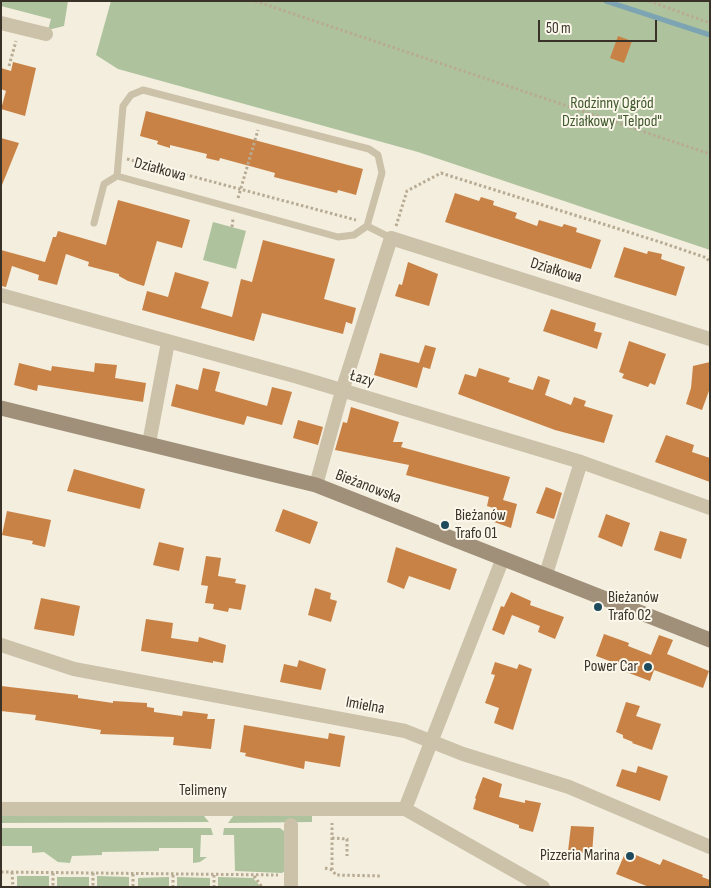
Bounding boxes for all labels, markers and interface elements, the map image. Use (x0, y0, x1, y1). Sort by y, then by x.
scale bar (541, 10, 660, 42)
text: 50 m (546, 19, 571, 38)
park label: Rodzinny Ogród Działkowy "Telpod" (562, 94, 662, 132)
street label: Działkowa (132, 154, 188, 186)
street label: Działkowa (528, 254, 584, 288)
street label: Łazy (348, 366, 376, 392)
street label: Bieżanowska (332, 466, 404, 508)
place label: Bieżanów Trafo 01 (455, 506, 506, 544)
marker: Bieżanów Trafo 01 (439, 519, 451, 531)
place label: Bieżanów Trafo 02 (608, 588, 659, 626)
marker: Bieżanów Trafo 02 (592, 601, 604, 613)
place label: Power Car (584, 657, 638, 677)
marker: Power Car (642, 661, 654, 673)
street label: Imielna (344, 693, 386, 719)
street label: Telimeny (179, 781, 227, 801)
place label: Pizzeria Marina (540, 846, 620, 866)
marker: Pizzeria Marina (624, 850, 636, 862)

